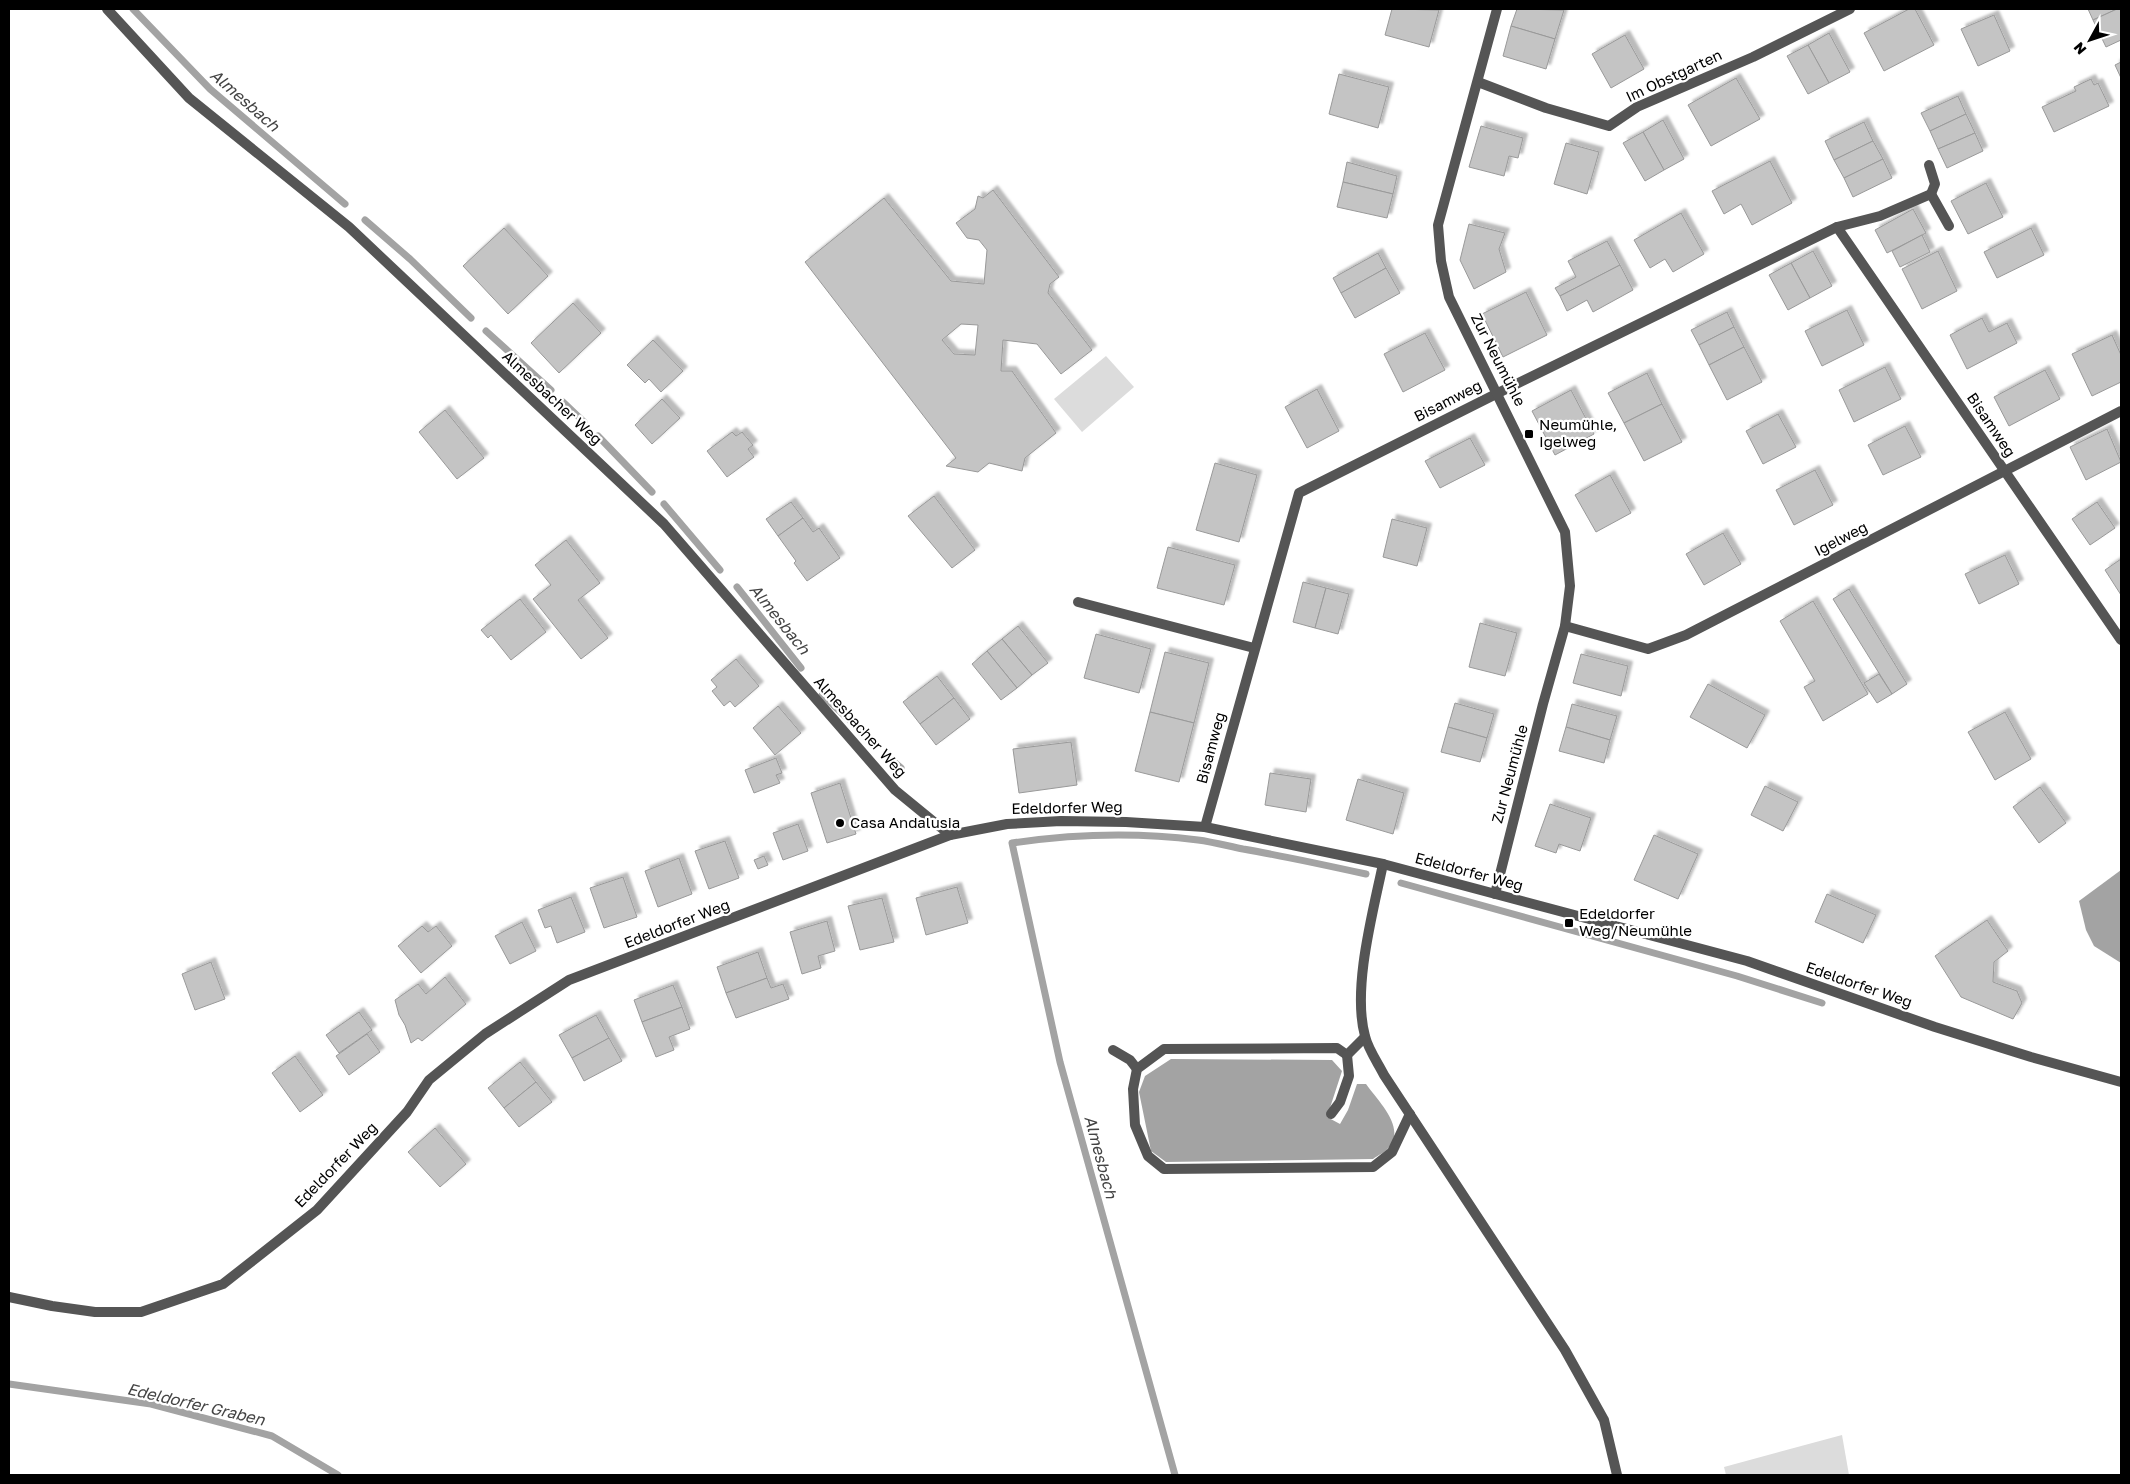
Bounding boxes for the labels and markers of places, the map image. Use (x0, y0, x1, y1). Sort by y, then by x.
place label: Neumühle, Igelweg (1539, 415, 1617, 450)
marker: Neumühle, Igelweg (1523, 428, 1535, 440)
place label: Casa Andalusia (850, 813, 960, 831)
marker: Casa Andalusia (834, 817, 846, 829)
place label: Edeldorfer Weg/Neumühle (1579, 904, 1692, 939)
marker: Edeldorfer Weg/Neumühle (1563, 917, 1575, 929)

